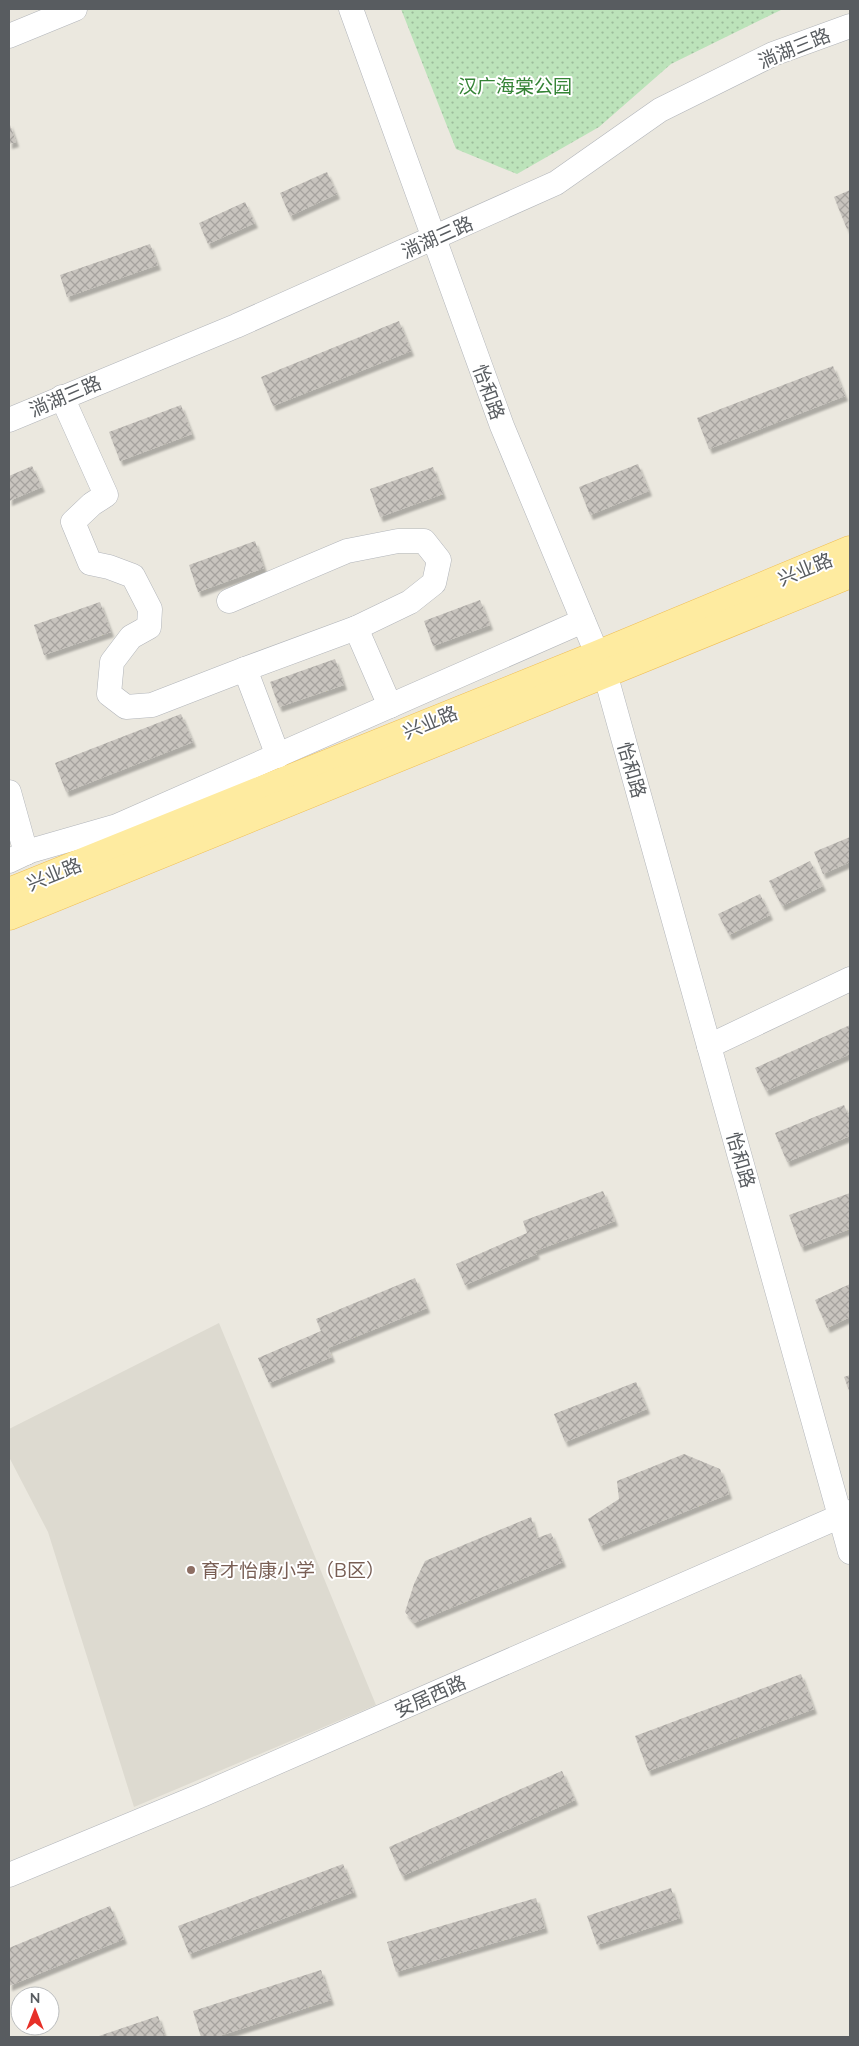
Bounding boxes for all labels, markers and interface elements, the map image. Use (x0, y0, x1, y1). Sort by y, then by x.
street label: 淌湖三路 (754, 23, 834, 73)
park label: 汉广海棠公园 (458, 74, 572, 98)
street label: 淌湖三路 (397, 211, 477, 263)
street label: 怡和路 (468, 361, 510, 423)
street label: 淌湖三路 (25, 370, 105, 422)
street label: 兴业路 (774, 547, 836, 591)
street label: 兴业路 (399, 700, 461, 744)
street label: 怡和路 (613, 739, 651, 801)
street label: 兴业路 (23, 852, 85, 896)
street label: 怡和路 (722, 1129, 760, 1191)
place label: 育才怡康小学（B区） (201, 1558, 385, 1582)
marker: 育才怡康小学（B区） (185, 1564, 197, 1576)
street label: 安居西路 (390, 1670, 470, 1722)
north arrow (10, 1986, 60, 2036)
text: N (30, 1989, 40, 2007)

